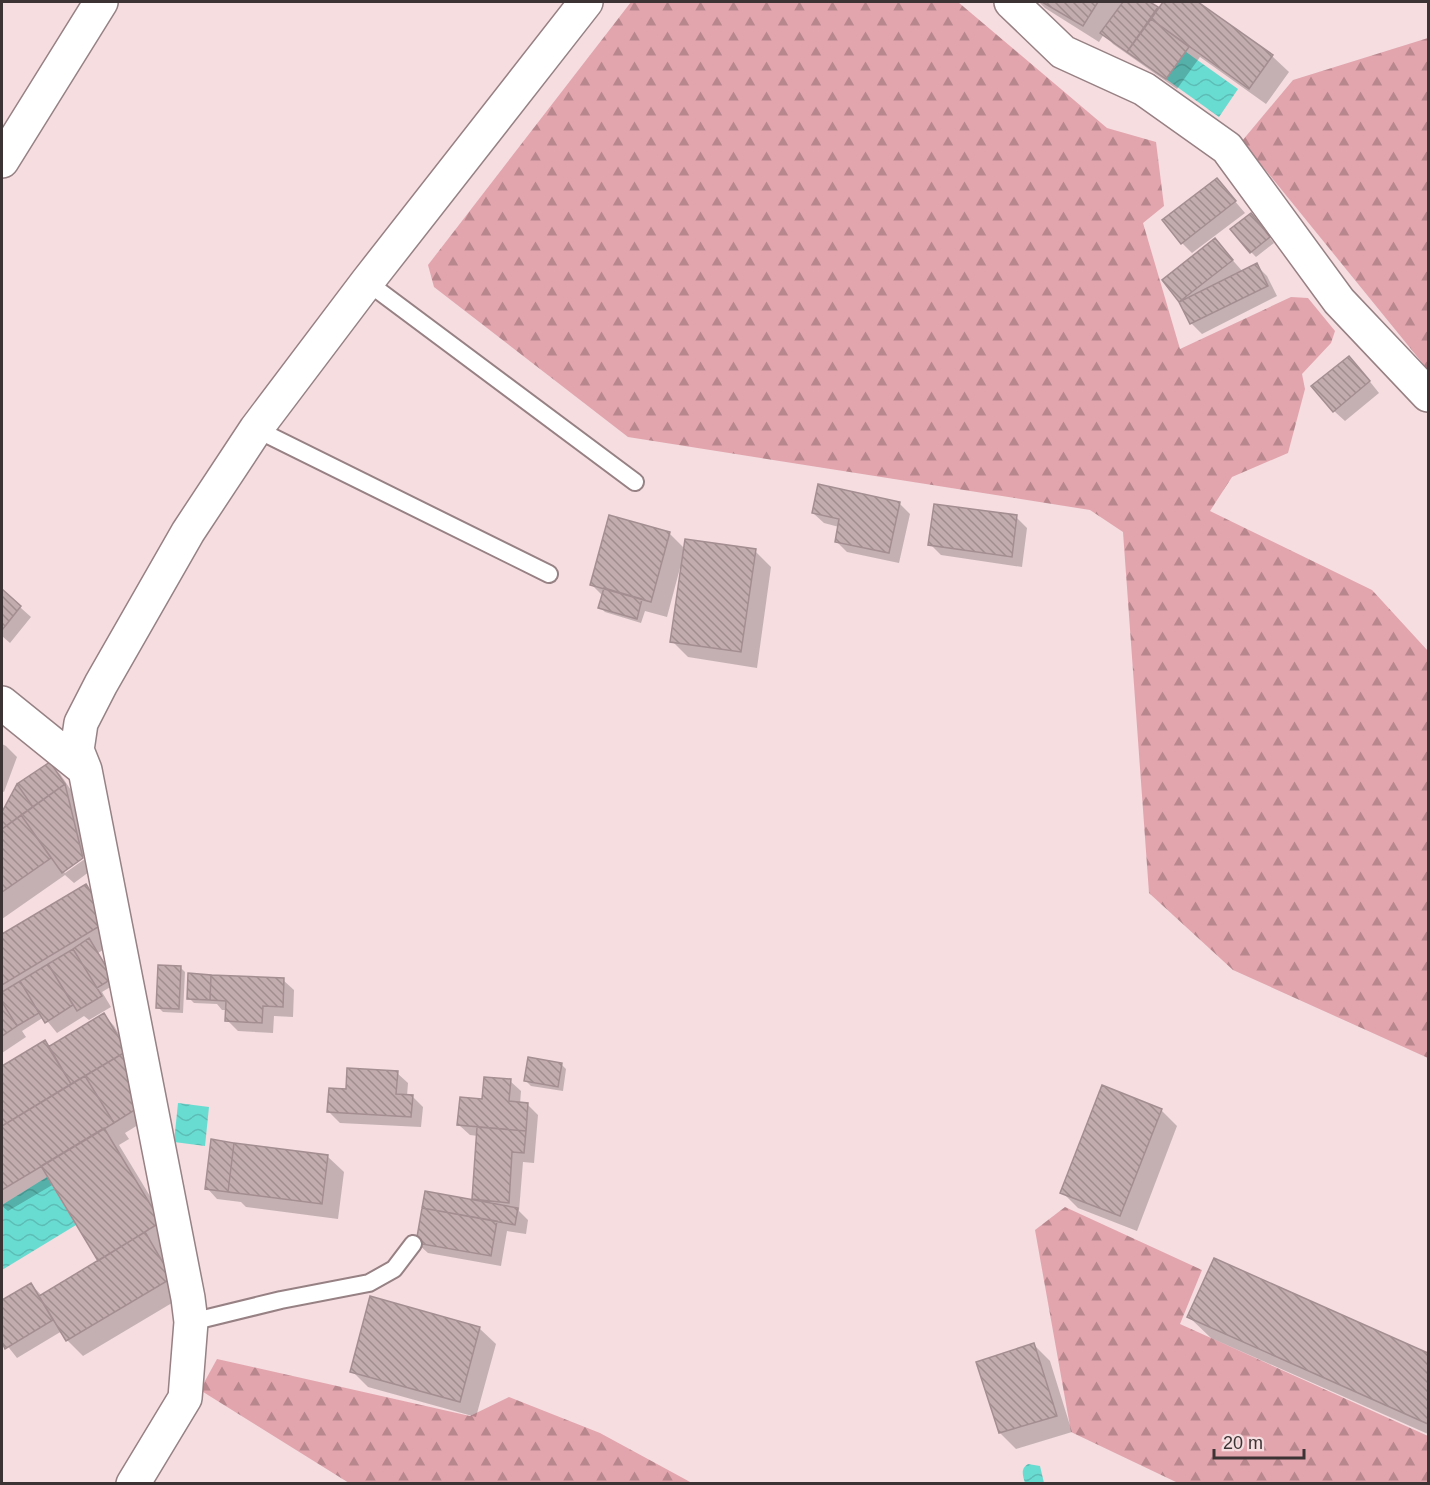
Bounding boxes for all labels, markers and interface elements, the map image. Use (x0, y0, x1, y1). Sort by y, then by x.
scale bar (1214, 1422, 1304, 1460)
text: 20 m (1223, 1433, 1263, 1453)

